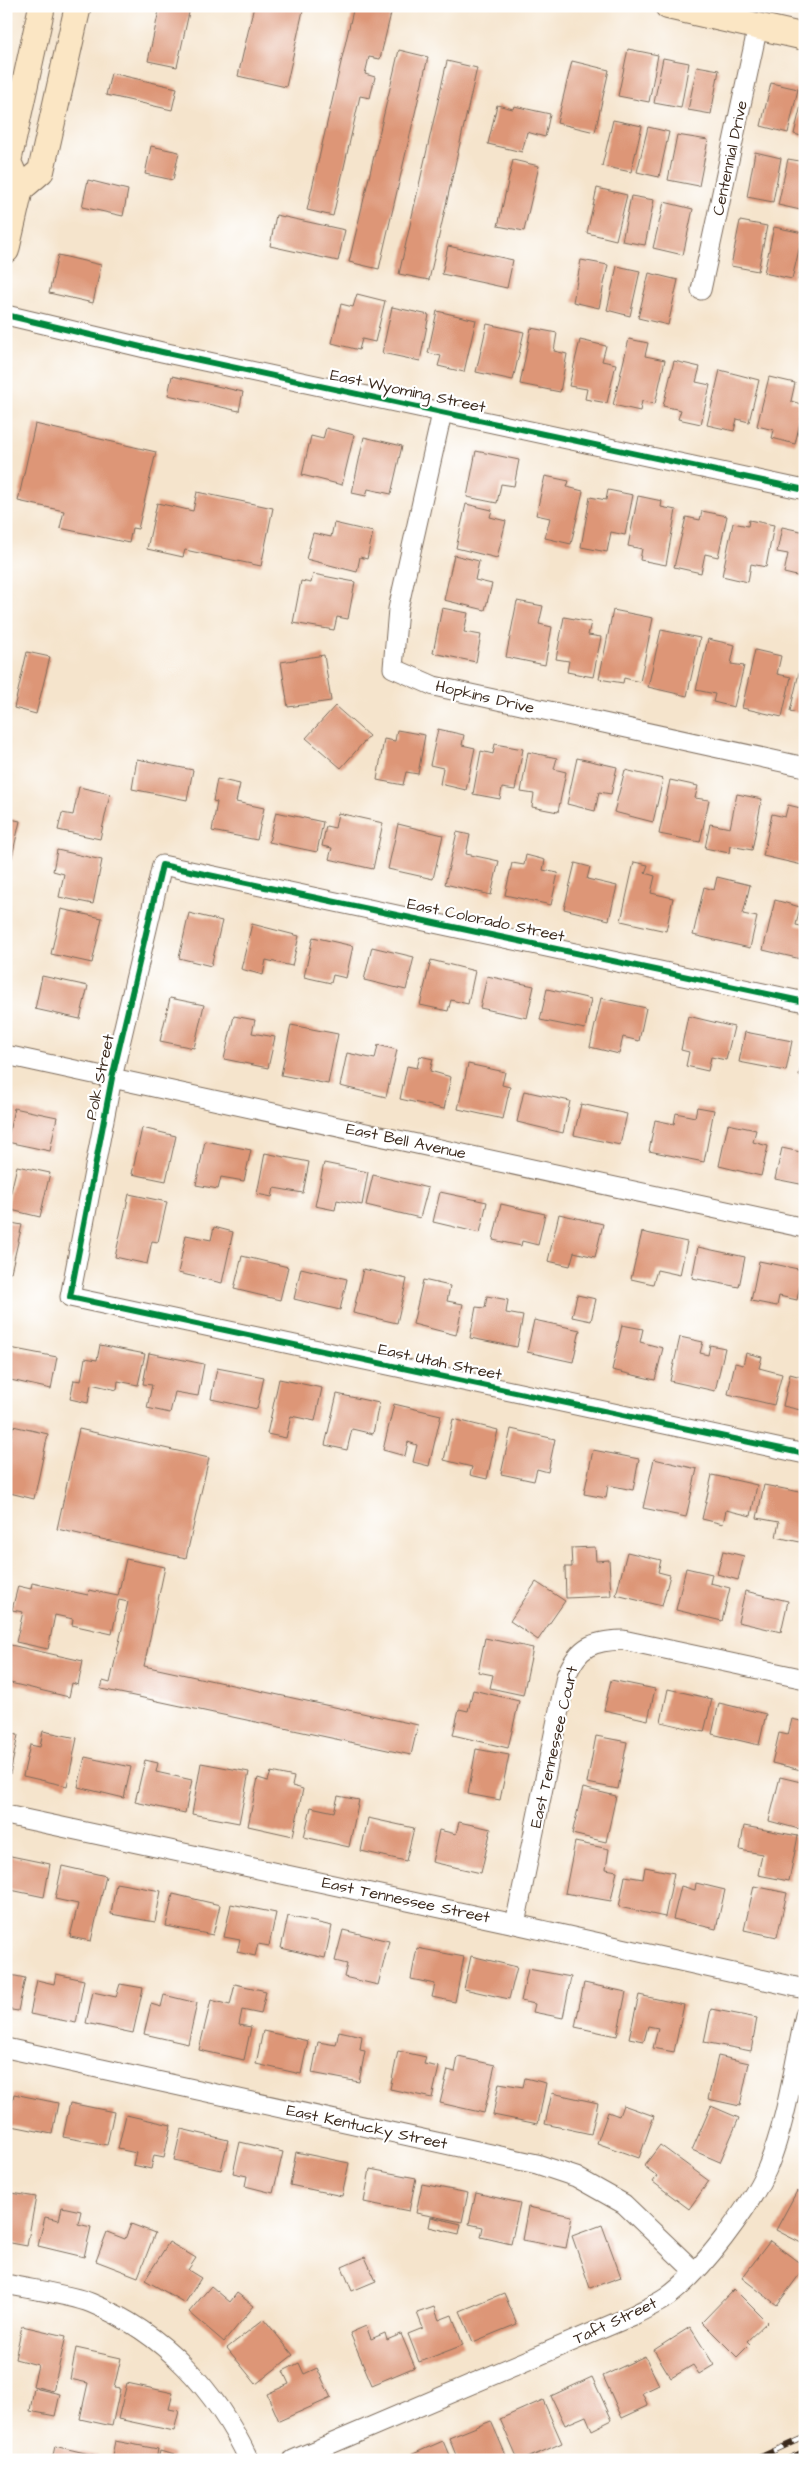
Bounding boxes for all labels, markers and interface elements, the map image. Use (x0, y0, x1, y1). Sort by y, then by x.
street label: Centennial Drive (707, 98, 753, 218)
street label: East Wyoming Street (328, 364, 488, 419)
street label: Hopkins Drive (433, 675, 537, 719)
street label: East Colorado Street (405, 893, 567, 948)
street label: Polk Street (80, 1031, 120, 1122)
street label: East Bell Avenue (344, 1118, 468, 1165)
street label: East Utah Street (376, 1338, 504, 1386)
street label: East Tennessee Court (525, 1663, 583, 1830)
street label: East Tennessee Street (320, 1871, 492, 1929)
street label: East Kentucky Street (284, 2099, 450, 2156)
street label: Taft Street (570, 2292, 661, 2350)

